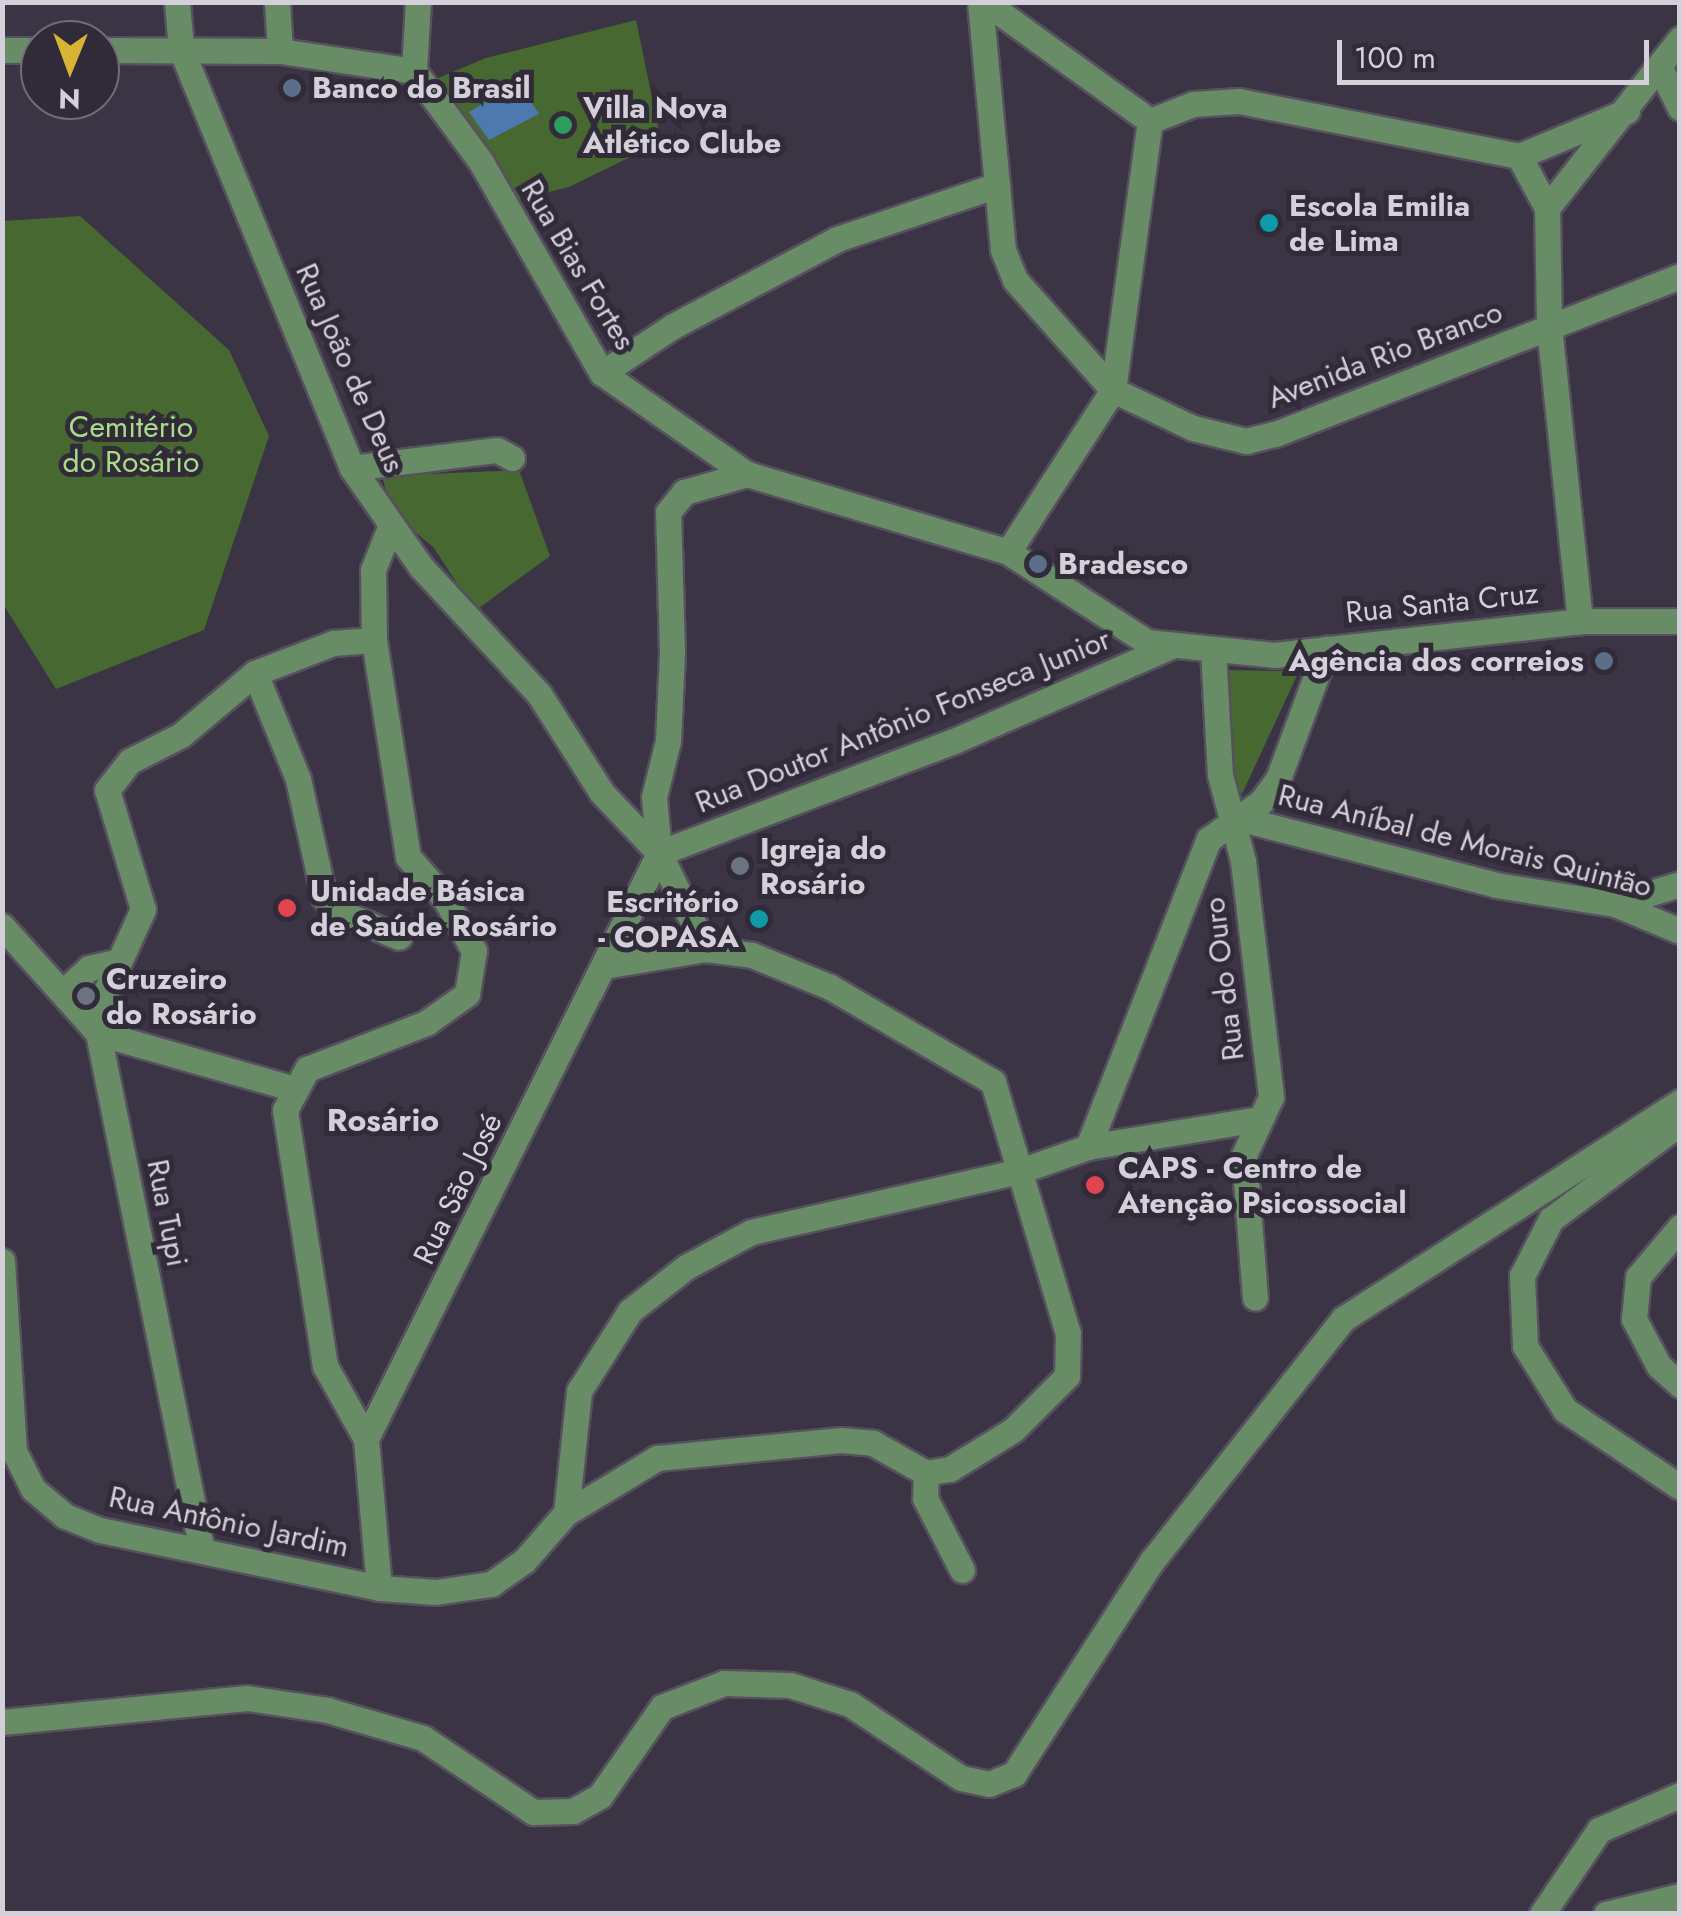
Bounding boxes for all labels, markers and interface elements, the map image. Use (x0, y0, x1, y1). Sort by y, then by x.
north arrow (20, 20, 120, 120)
scale bar (1342, 20, 1654, 82)
text: 100 m (1354, 36, 1436, 79)
place label: Banco do Brasil (312, 70, 531, 106)
marker: Banco do Brasil (281, 77, 303, 99)
text: N (58, 78, 81, 119)
place label: Villa Nova Atlético Clube (583, 90, 781, 160)
marker: Villa Nova Atlético Clube (552, 114, 574, 136)
street label: Rua Bias Fortes (513, 174, 643, 356)
place label: Escola Emilia de Lima (1289, 188, 1470, 258)
marker: Escola Emilia de Lima (1258, 212, 1280, 234)
street label: Rua João de Deus (288, 258, 412, 478)
street label: Avenida Rio Branco (1263, 294, 1507, 416)
park label: Cemitério do Rosário (63, 409, 199, 480)
place label: Bradesco (1058, 546, 1188, 582)
marker: Bradesco (1027, 553, 1049, 575)
street label: Rua Santa Cruz (1344, 575, 1540, 631)
street label: Rua Doutor Antônio Fonseca Junior (690, 621, 1116, 821)
place label: Agência dos correios (1288, 643, 1584, 679)
marker: Agência dos correios (1593, 650, 1615, 672)
street label: Rua Aníbal de Morais Quintão (1274, 777, 1656, 905)
place label: Igreja do Rosário (760, 831, 887, 902)
marker: Igreja do Rosário (729, 855, 751, 877)
place label: Unidade Básica de Saúde Rosário (310, 873, 557, 944)
place label: Escritório - COPASA (598, 884, 739, 954)
marker: Unidade Básica de Saúde Rosário (274, 895, 300, 921)
street label: Rua do Ouro (1196, 895, 1252, 1063)
marker: Escritório - COPASA (748, 908, 770, 930)
place label: Cruzeiro do Rosário (106, 961, 257, 1032)
marker: Cruzeiro do Rosário (75, 985, 97, 1007)
district label: Rosário (327, 1101, 439, 1139)
street label: Rua São José (406, 1108, 510, 1270)
place label: CAPS - Centro de Atenção Psicossocial (1118, 1150, 1407, 1220)
street label: Rua Tupi (139, 1156, 195, 1270)
marker: CAPS - Centro de Atenção Psicossocial (1082, 1172, 1108, 1198)
street label: Rua Antônio Jardim (106, 1479, 352, 1565)

